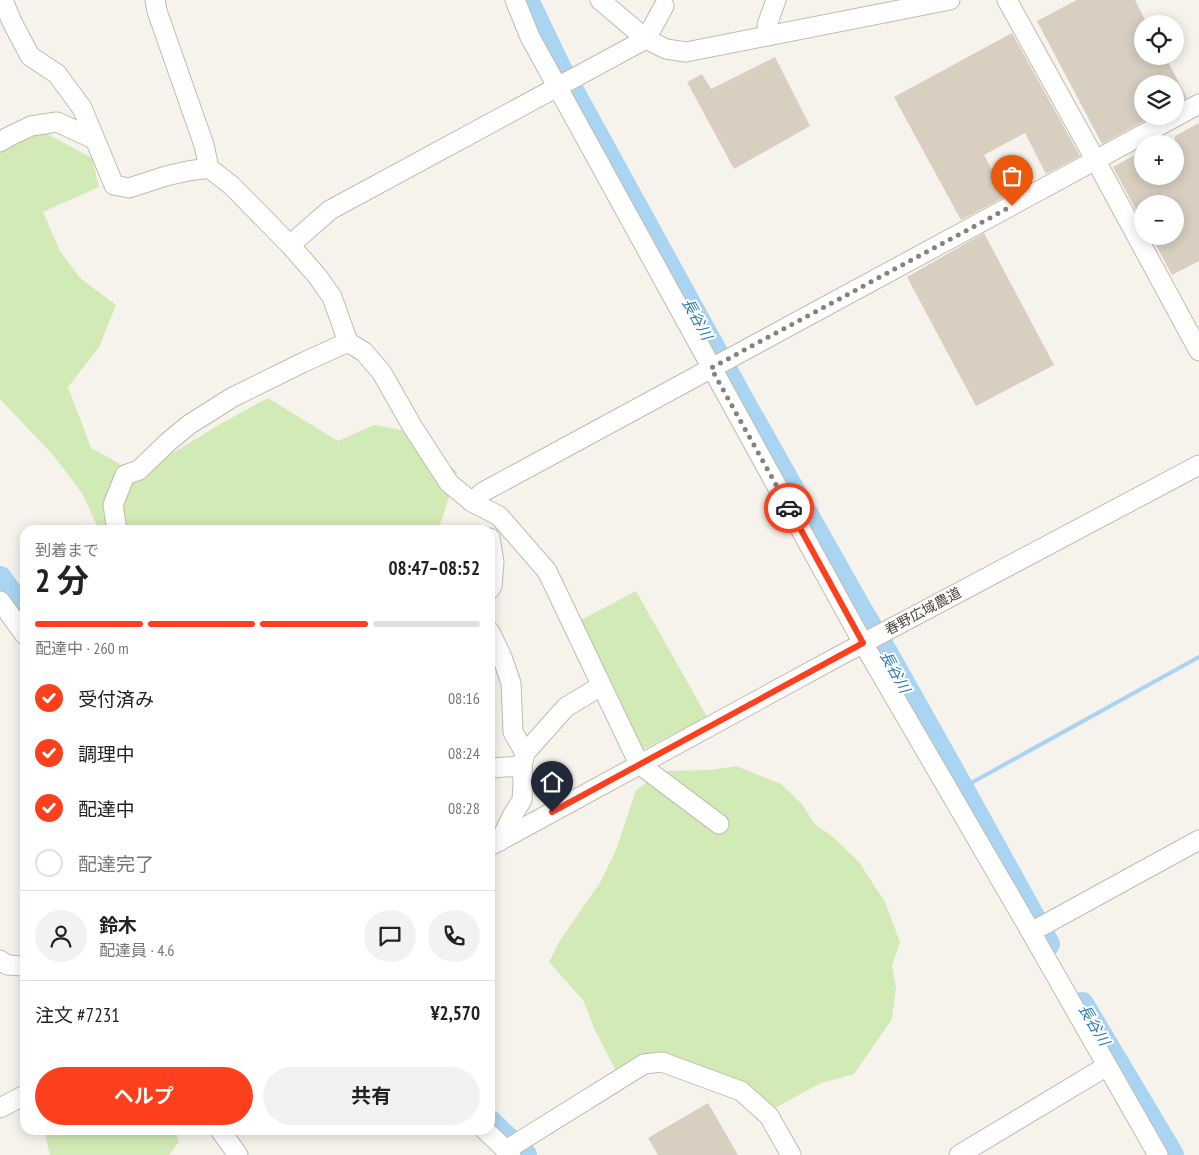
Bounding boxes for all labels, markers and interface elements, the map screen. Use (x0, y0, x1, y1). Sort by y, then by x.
map controls (1134, 15, 1184, 245)
button: locate (1134, 15, 1184, 65)
button: layers (1134, 75, 1184, 125)
button: + (1134, 135, 1184, 185)
pin (991, 155, 1033, 206)
icon: bag (998, 162, 1026, 190)
button: − (1134, 195, 1184, 245)
water label: 長谷川 (678, 294, 718, 345)
courier (764, 483, 814, 533)
icon: car (775, 494, 803, 522)
text: 到着まで (35, 540, 99, 560)
text: 08:47–08:52 (388, 556, 480, 580)
text: 2 分 (35, 559, 89, 601)
street label: 春野広域農道 (882, 583, 964, 639)
text: 配達中 · 260 m (35, 638, 129, 658)
water label: 長谷川 (876, 647, 916, 698)
icon: check (35, 684, 63, 712)
text: 受付済み (78, 687, 154, 711)
text: 08:16 (448, 688, 480, 708)
icon: check (35, 739, 63, 767)
text: 調理中 (78, 742, 135, 766)
text: 08:24 (448, 743, 480, 763)
pin (531, 761, 573, 812)
icon: home (538, 768, 566, 796)
icon: check (35, 794, 63, 822)
text: 配達中 (78, 797, 135, 821)
text: 08:28 (448, 798, 480, 818)
text: 配達完了 (78, 852, 154, 876)
button: person (35, 910, 87, 962)
button: chat (364, 910, 416, 962)
button: phone (428, 910, 480, 962)
text: 鈴木 (99, 913, 137, 937)
text: 配達員 · 4.6 (99, 940, 174, 960)
text: ¥2,570 (430, 1001, 480, 1025)
water label: 長谷川 (1075, 1001, 1115, 1051)
text: 注文 #7231 (35, 1003, 120, 1027)
button: ヘルプ (35, 1067, 253, 1125)
button: 共有 (263, 1067, 480, 1125)

